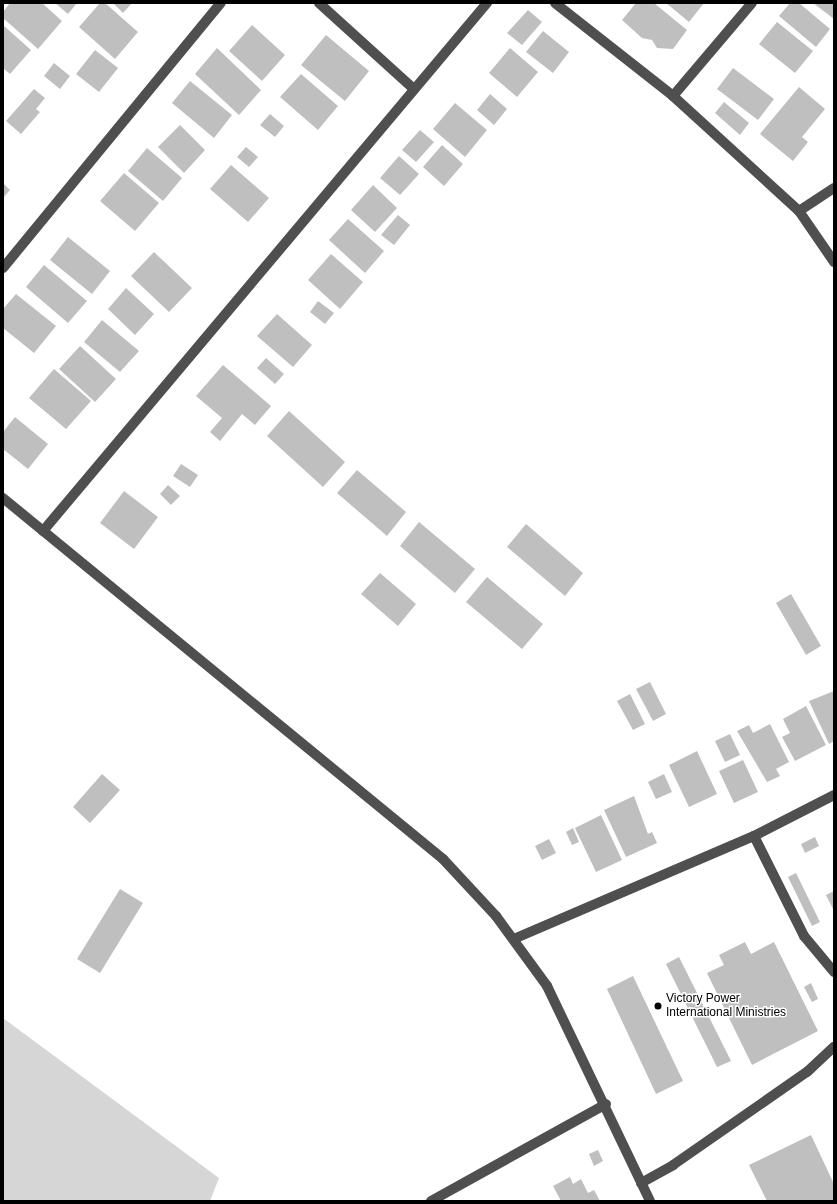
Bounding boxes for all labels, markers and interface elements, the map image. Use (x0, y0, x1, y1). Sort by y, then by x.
place label: Victory Power International Ministries (666, 992, 786, 1020)
marker: Victory Power International Ministries (653, 1001, 663, 1011)

